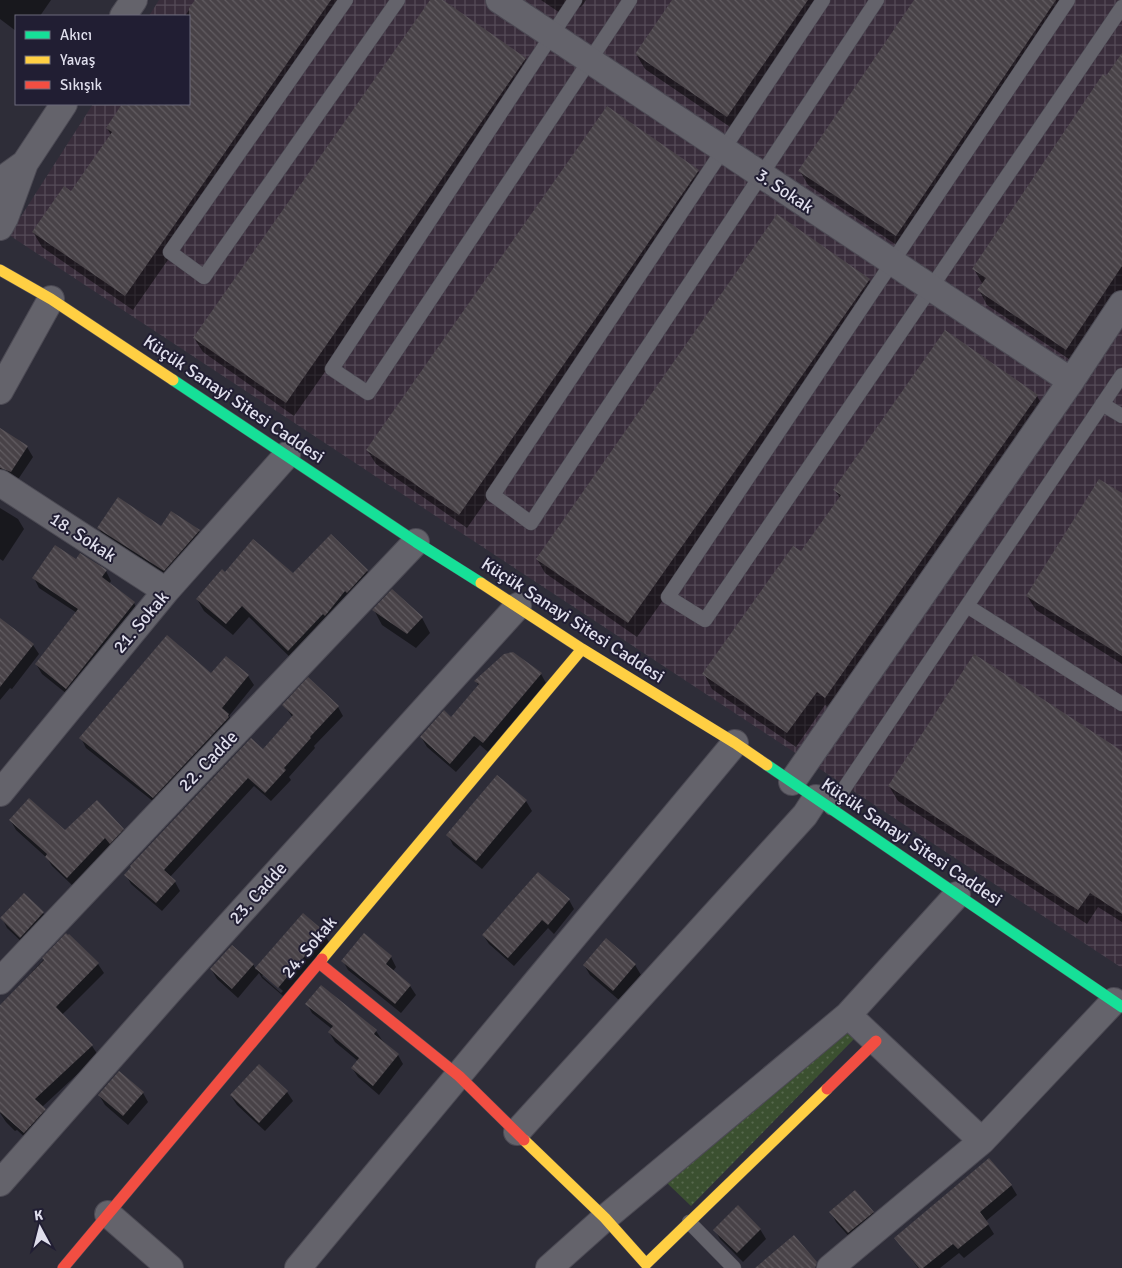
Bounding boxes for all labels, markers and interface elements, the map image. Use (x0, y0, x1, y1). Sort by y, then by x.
legend (15, 15, 190, 105)
text: Akıcı (60, 26, 92, 44)
text: Yavaş (60, 51, 96, 69)
text: Sıkışık (60, 76, 103, 94)
street label: 3. Sokak (752, 164, 818, 218)
street label: Küçük Sanayi Sitesi Caddesi (139, 330, 329, 468)
street label: 18. Sokak (46, 507, 120, 567)
street label: Küçük Sanayi Sitesi Caddesi (477, 552, 669, 688)
street label: 21. Sokak (109, 586, 173, 658)
street label: 22. Cadde (174, 726, 242, 796)
street label: Küçük Sanayi Sitesi Caddesi (817, 773, 1007, 911)
street label: 23. Cadde (224, 857, 292, 929)
street label: 24. Sokak (277, 911, 341, 983)
north arrow (15, 1203, 65, 1253)
text: K (33, 1207, 44, 1225)

